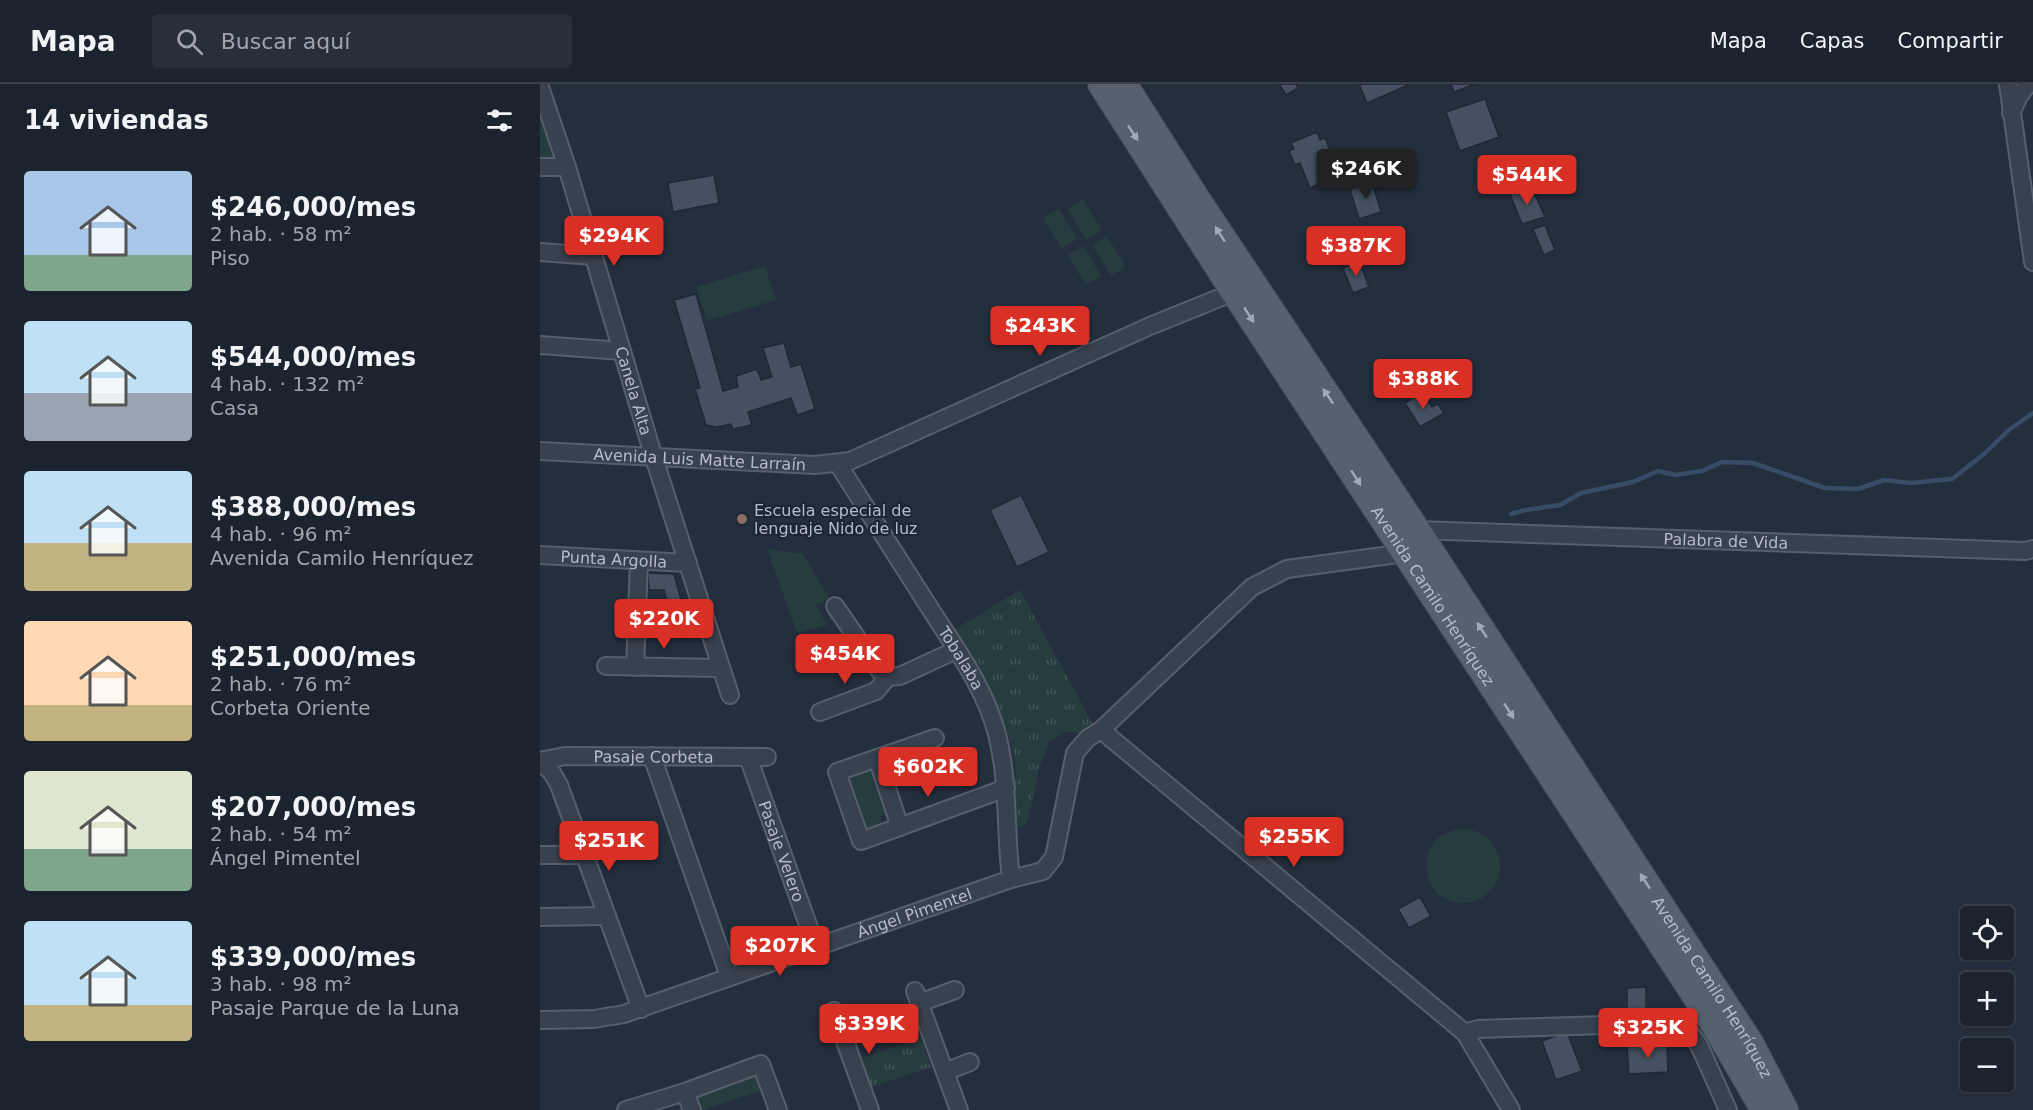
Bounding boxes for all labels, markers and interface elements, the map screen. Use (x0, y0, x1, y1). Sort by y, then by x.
search box (152, 14, 572, 68)
text: Mapa (30, 25, 116, 58)
icon: search (173, 25, 206, 58)
text: Buscar aquí (221, 29, 350, 54)
text: Mapa (1710, 29, 1767, 53)
text: Capas (1800, 29, 1864, 53)
text: Compartir (1897, 29, 2003, 53)
icon: filters (483, 104, 516, 137)
text: 14 viviendas (24, 105, 209, 135)
one-way arrow (1127, 125, 1138, 141)
pin: $246K (1324, 149, 1408, 200)
pin: $544K (1485, 155, 1569, 206)
text: $246K (1330, 156, 1402, 180)
text: $544K (1491, 162, 1563, 186)
text: $246,000/mes (210, 192, 416, 222)
icon: home (72, 195, 144, 267)
pin: $294K (572, 216, 656, 267)
text: 2 hab. · 58 m² (210, 222, 351, 246)
text: $294K (578, 223, 650, 247)
one-way arrow (1215, 226, 1226, 242)
pin: $387K (1314, 226, 1398, 277)
text: $387K (1320, 233, 1392, 257)
text: Piso (210, 246, 250, 270)
pin: $243K (998, 306, 1082, 357)
one-way arrow (1244, 307, 1255, 323)
text: $243K (1004, 313, 1076, 337)
text: $544,000/mes (210, 342, 416, 372)
street label: Canela Alta (612, 344, 656, 437)
icon: home (72, 345, 144, 417)
pin: $388K (1381, 359, 1465, 410)
text: $388K (1387, 366, 1459, 390)
text: 4 hab. · 132 m² (210, 372, 364, 396)
one-way arrow (1322, 389, 1334, 405)
text: Casa (210, 396, 259, 420)
street label: Avenida Luis Matte Larraín (593, 444, 807, 474)
one-way arrow (1350, 470, 1361, 486)
text: $388,000/mes (210, 492, 416, 522)
icon: home (72, 495, 144, 567)
place label: Escuela especial de lenguaje Nido de luz (754, 501, 917, 538)
street label: Avenida Camilo Henríquez (1367, 502, 1499, 689)
marker: Escuela especial de lenguaje Nido de luz (735, 512, 749, 526)
text: 4 hab. · 96 m² (210, 522, 351, 546)
street label: Palabra de Vida (1663, 529, 1788, 552)
text: Avenida Camilo Henríquez (210, 546, 474, 570)
street label: Punta Argolla (560, 547, 668, 571)
pin: $220K (622, 599, 706, 650)
text: $220K (628, 606, 700, 630)
one-way arrow (1476, 621, 1487, 638)
street label: Tobalaba (934, 622, 988, 693)
pin: $454K (803, 634, 887, 685)
text: $454K (809, 641, 881, 665)
text: $251,000/mes (210, 642, 416, 672)
icon: home (72, 645, 144, 717)
text: 2 hab. · 76 m² (210, 672, 351, 696)
text: Corbeta Oriente (210, 696, 371, 720)
one-way arrow (1503, 703, 1515, 719)
street label: Pasaje Corbeta (593, 747, 714, 766)
pin: $602K (886, 747, 970, 798)
text: $602K (892, 754, 964, 778)
text: $207,000/mes (210, 792, 416, 822)
icon: home (72, 795, 144, 867)
street label: Pasaje Velero (755, 798, 809, 904)
pin: $255K (1252, 817, 1336, 868)
pin: $251K (567, 821, 651, 872)
text: 2 hab. · 54 m² (210, 822, 351, 846)
text: $255K (1258, 824, 1330, 848)
text: $251K (573, 828, 645, 852)
text: Ángel Pimentel (210, 846, 361, 870)
one-way arrow (1640, 873, 1651, 889)
street label: Ángel Pimentel (854, 884, 974, 942)
street label: Avenida Camilo Henríquez (1648, 893, 1776, 1081)
map controls (1960, 906, 2014, 1092)
button: locate (1960, 906, 2014, 960)
pin: $207K (738, 926, 822, 977)
text: $207K (744, 933, 816, 957)
text: $339,000/mes (210, 942, 416, 972)
icon: home (72, 945, 144, 1017)
text: 3 hab. · 98 m² (210, 972, 351, 996)
button: + (1960, 972, 2014, 1026)
text: Pasaje Parque de la Luna (210, 996, 460, 1020)
pin: $339K (827, 1004, 911, 1055)
pin: $325K (1606, 1008, 1690, 1059)
text: $339K (833, 1011, 905, 1035)
text: $325K (1612, 1015, 1684, 1039)
button: − (1960, 1038, 2014, 1092)

